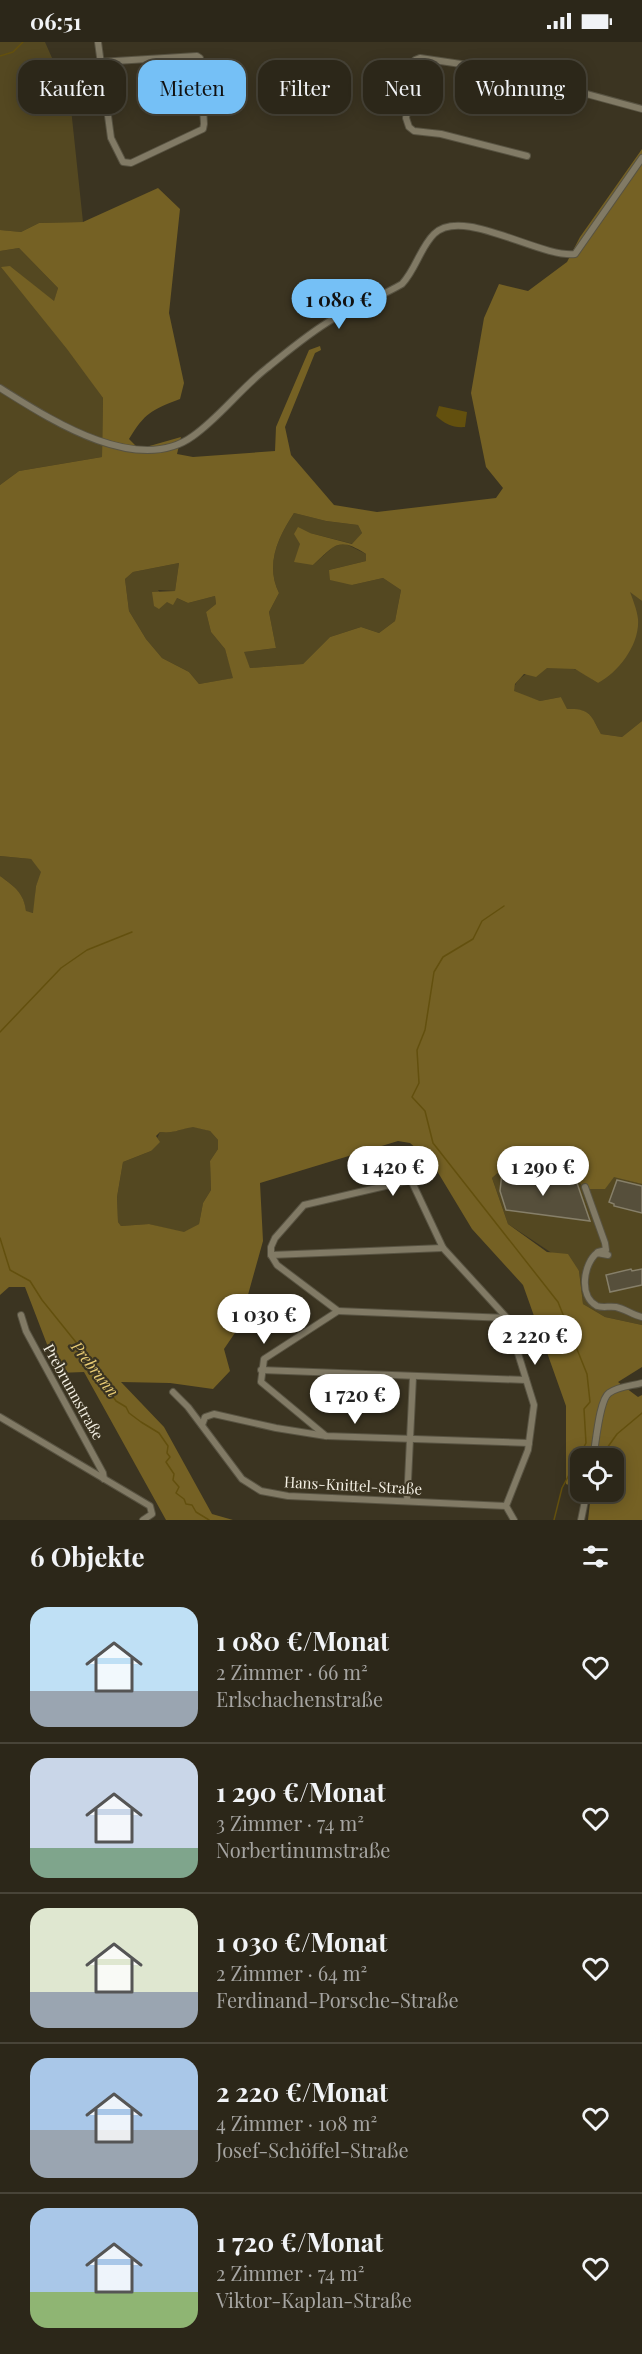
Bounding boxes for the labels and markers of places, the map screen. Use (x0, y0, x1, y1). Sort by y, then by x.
pin: 1 080 € (284, 279, 394, 330)
pin: 1 420 € (338, 1146, 448, 1197)
pin: 1 290 € (488, 1146, 598, 1197)
pin: 1 030 € (209, 1294, 319, 1345)
pin: 2 220 € (480, 1315, 590, 1366)
pin: 1 720 € (300, 1374, 410, 1425)

